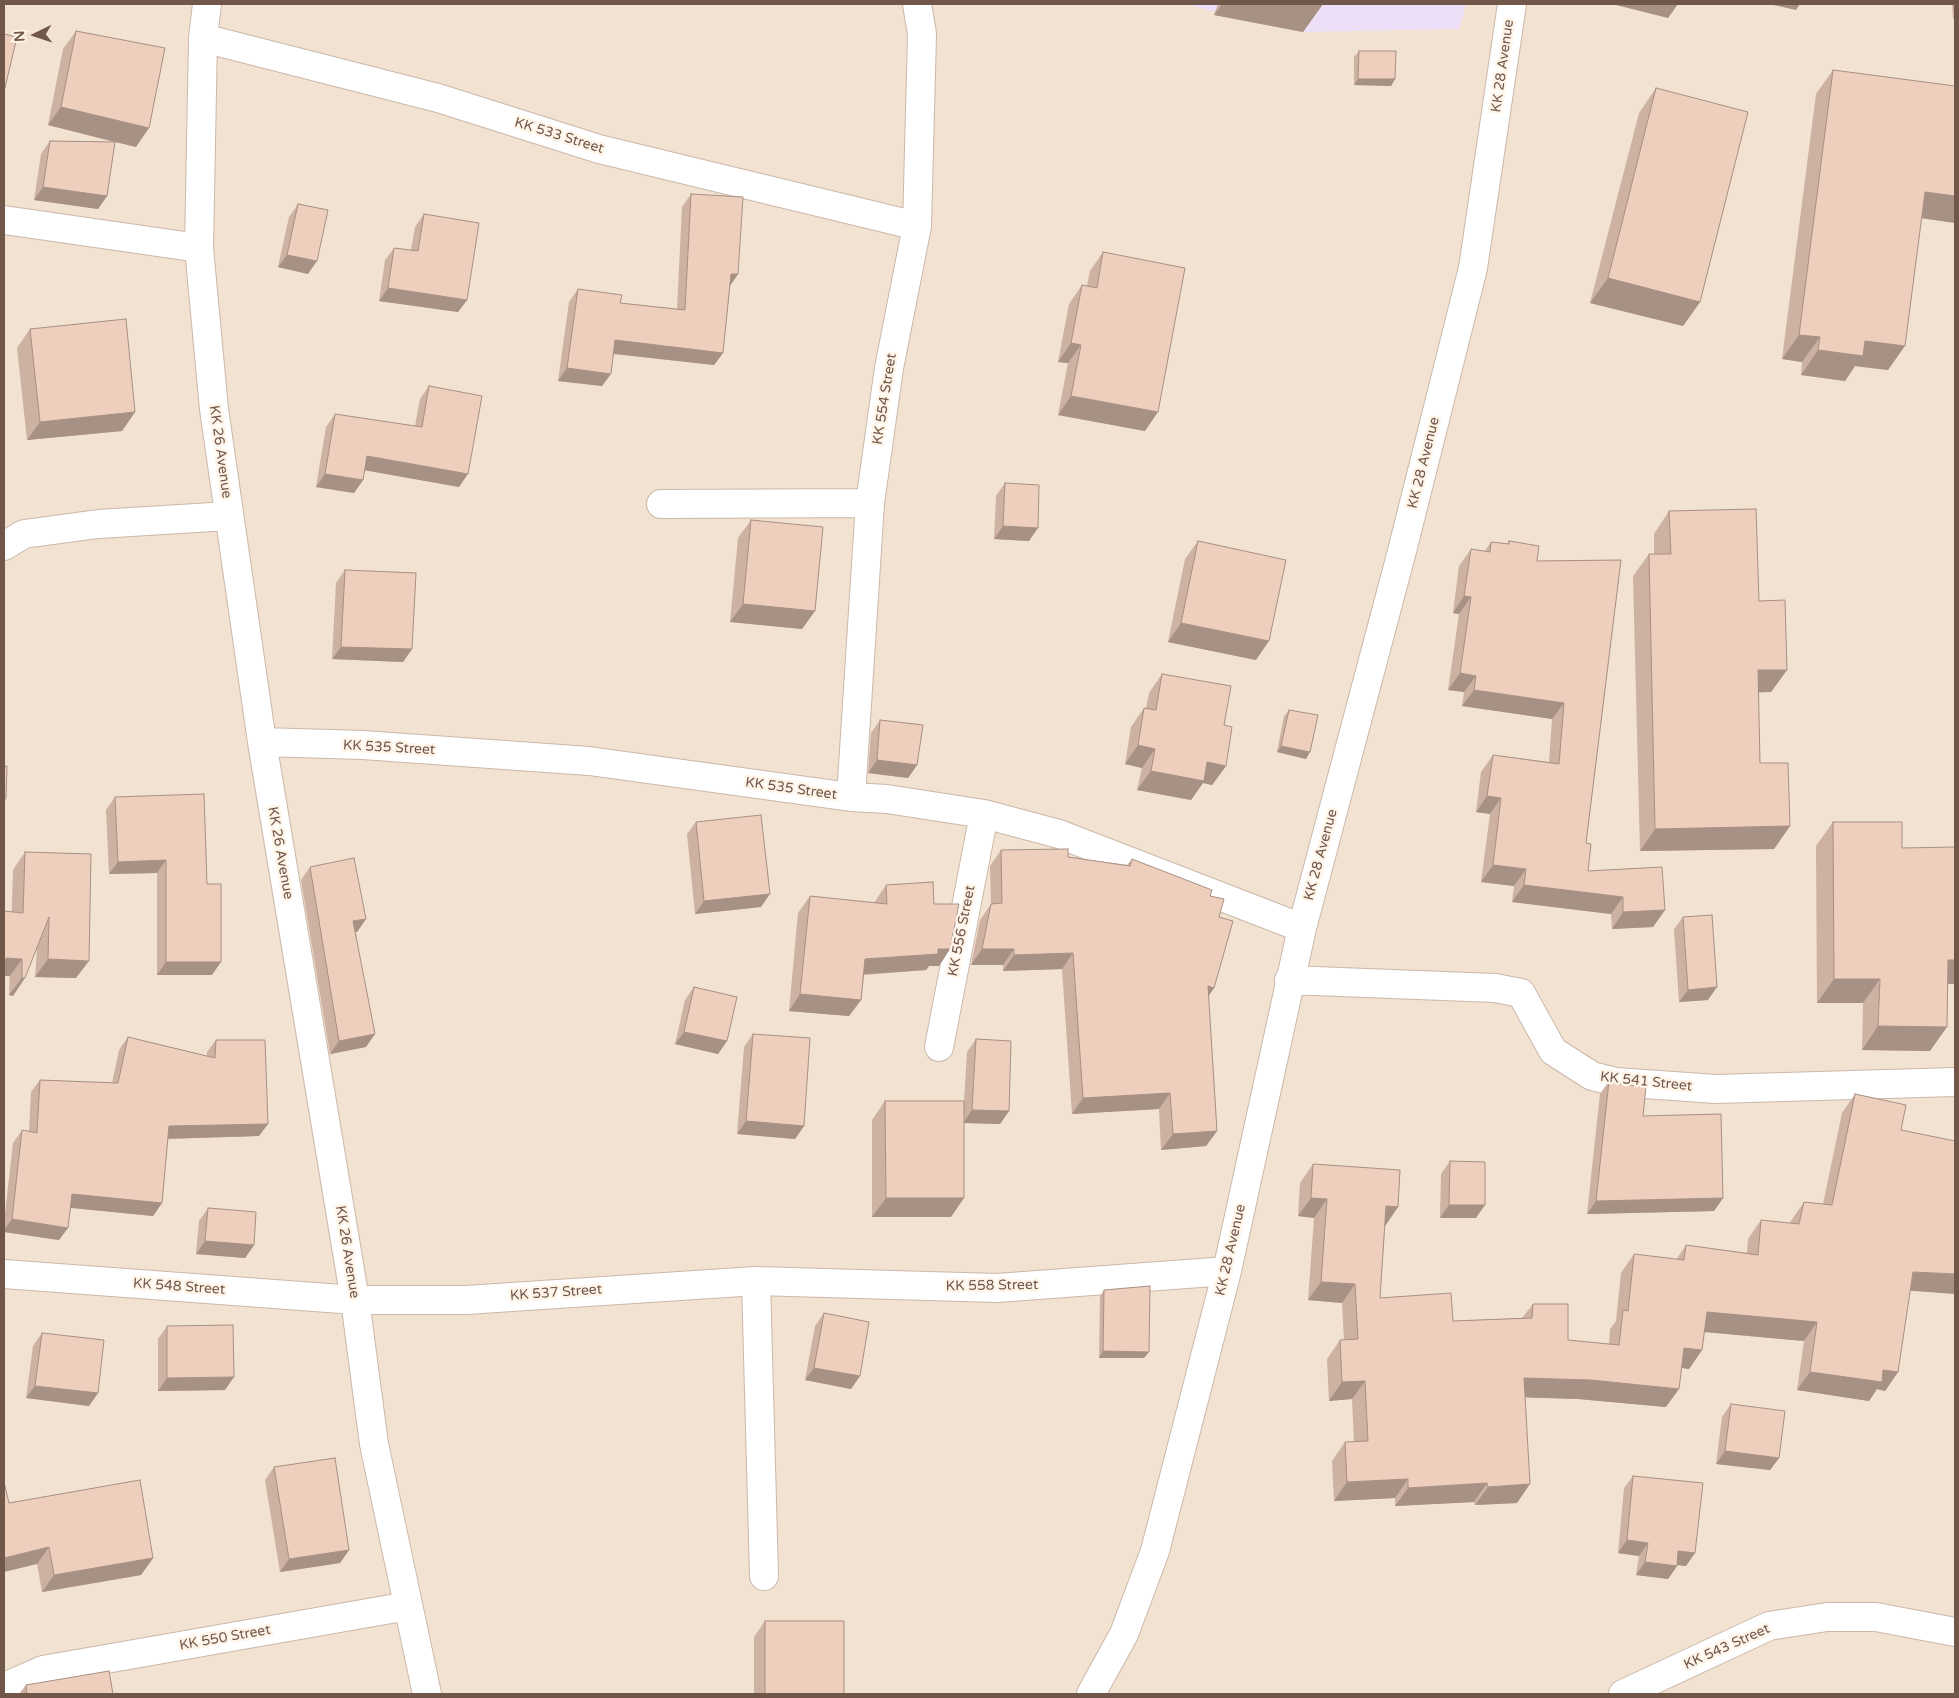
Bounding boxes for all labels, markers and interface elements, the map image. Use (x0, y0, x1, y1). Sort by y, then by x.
north arrow (10, 10, 60, 60)
street label: KK 28 Avenue (1488, 18, 1518, 114)
text: N (11, 30, 28, 42)
street label: KK 533 Street (512, 114, 606, 158)
street label: KK 554 Street (869, 352, 901, 446)
street label: KK 26 Avenue (205, 404, 235, 500)
street label: KK 28 Avenue (1405, 415, 1443, 511)
street label: KK 535 Street (342, 737, 436, 759)
street label: KK 535 Street (744, 774, 838, 804)
street label: KK 26 Avenue (264, 805, 296, 901)
street label: KK 28 Avenue (1301, 808, 1341, 902)
street label: KK 556 Street (945, 884, 979, 978)
street label: KK 541 Street (1599, 1069, 1693, 1095)
street label: KK 28 Avenue (1212, 1202, 1250, 1298)
street label: KK 26 Avenue (331, 1204, 363, 1300)
street label: KK 548 Street (132, 1275, 226, 1299)
street label: KK 558 Street (946, 1277, 1038, 1295)
street label: KK 537 Street (509, 1281, 603, 1305)
street label: KK 543 Street (1681, 1621, 1773, 1673)
street label: KK 550 Street (178, 1622, 272, 1654)

